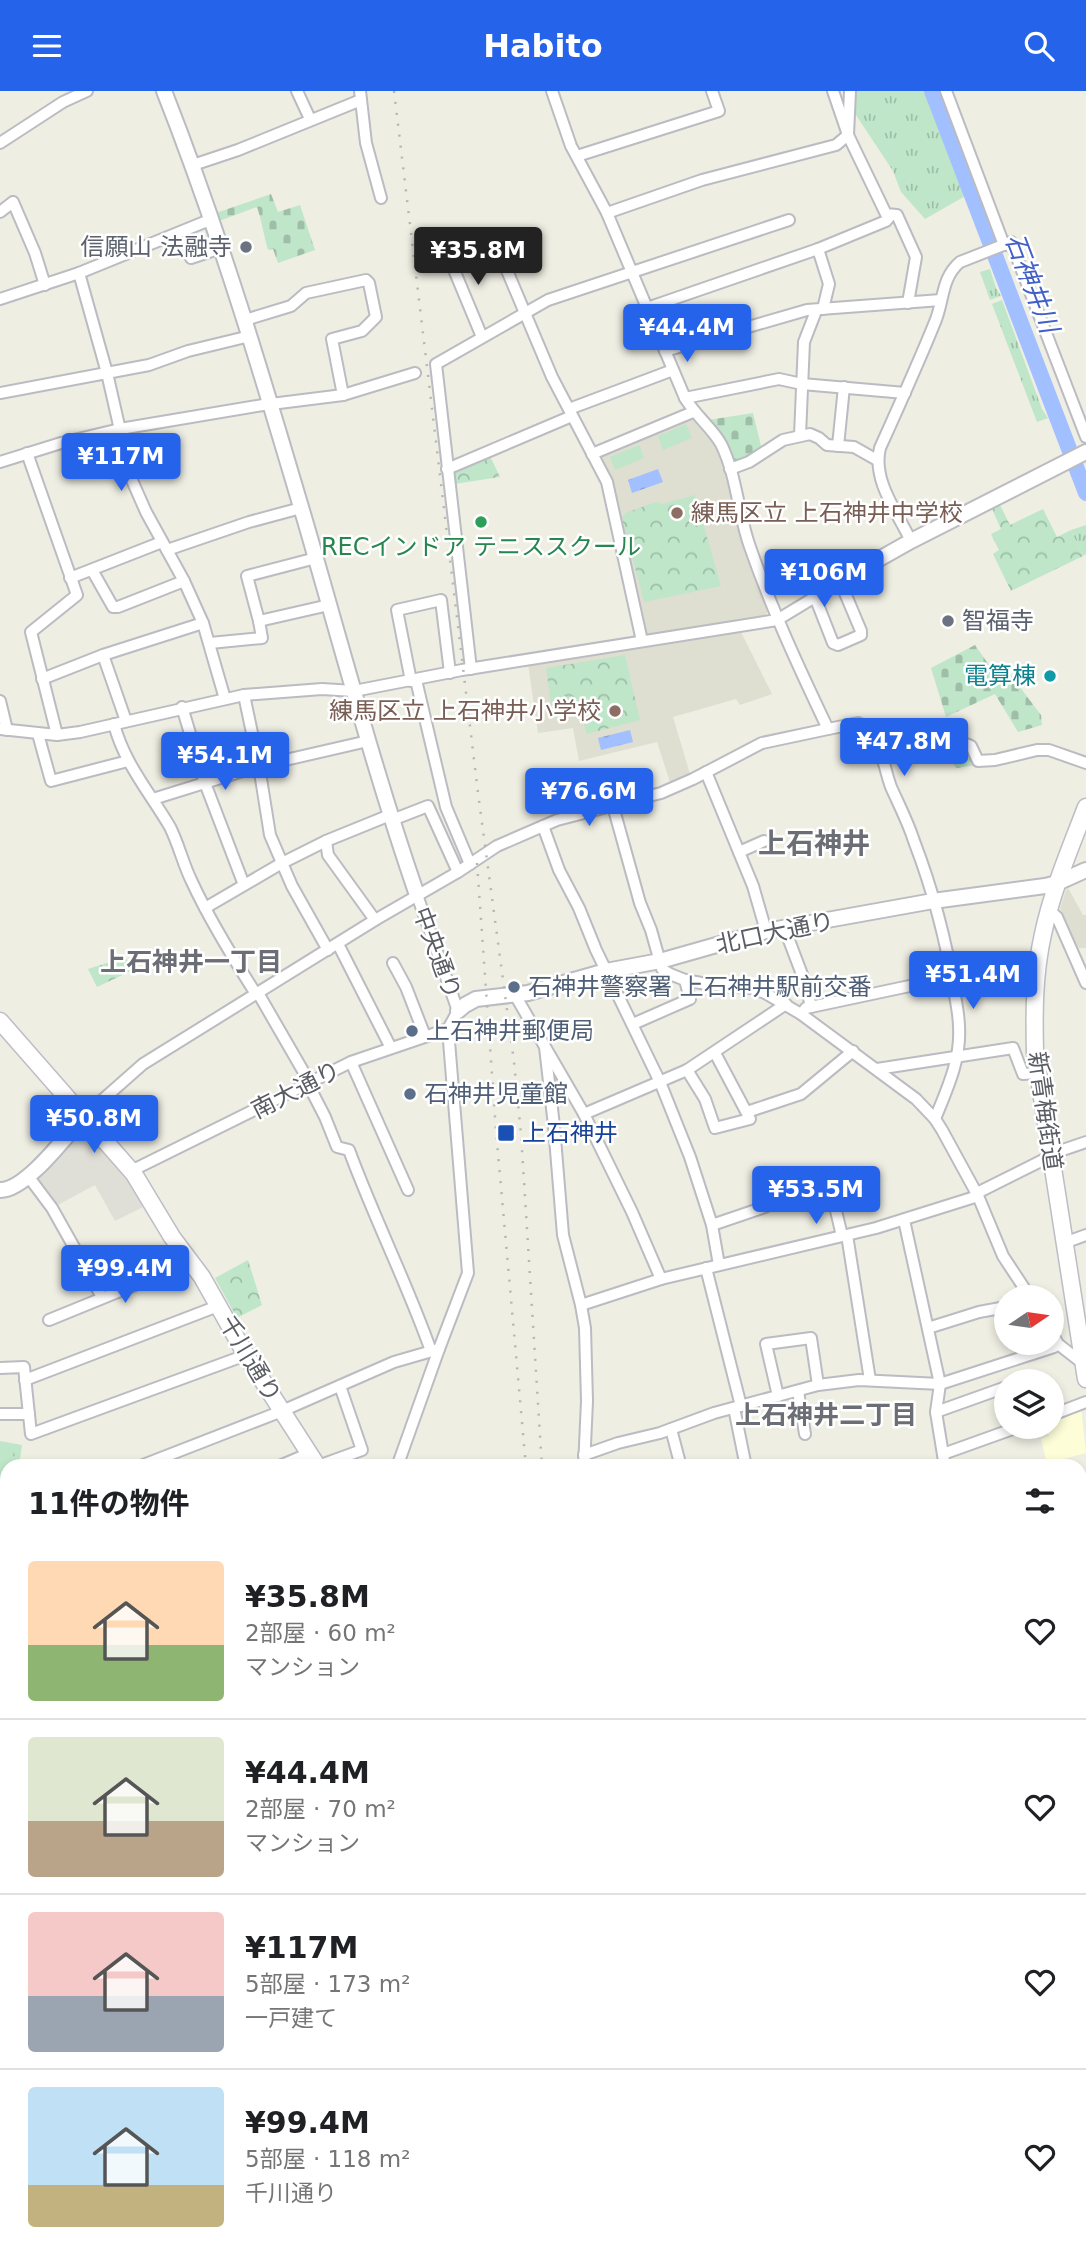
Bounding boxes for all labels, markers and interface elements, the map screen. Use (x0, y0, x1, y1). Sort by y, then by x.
icon: menu (28, 27, 66, 65)
text: Habito (483, 27, 603, 65)
icon: search (1020, 27, 1058, 65)
pin: ¥35.8M (421, 227, 535, 287)
water label: 石神井川 (999, 229, 1066, 340)
place label: 信願山 法融寺 (80, 233, 232, 261)
text: ¥35.8M (430, 237, 526, 263)
marker: 信願山 法融寺 (238, 239, 254, 255)
pin: ¥44.4M (630, 305, 744, 364)
text: ¥44.4M (639, 314, 735, 340)
pin: ¥117M (72, 433, 170, 493)
text: ¥117M (78, 443, 164, 469)
place label: 練馬区立 上石神井中学校 (691, 499, 963, 527)
marker: 練馬区立 上石神井中学校 (669, 505, 685, 521)
marker: RECインドア テニススクール (473, 514, 489, 530)
place label: RECインドア テニススクール (321, 533, 641, 561)
pin: ¥106M (775, 549, 873, 609)
text: ¥106M (781, 559, 867, 585)
place label: 智福寺 (962, 607, 1034, 635)
marker: 智福寺 (940, 613, 956, 629)
place label: 電算棟 (964, 662, 1036, 690)
marker: 電算棟 (1042, 668, 1058, 684)
place label: 練馬区立 上石神井小学校 (329, 697, 601, 725)
marker: 練馬区立 上石神井小学校 (607, 703, 623, 719)
pin: ¥47.8M (847, 719, 961, 778)
text: ¥47.8M (856, 728, 952, 754)
pin: ¥54.1M (168, 733, 282, 792)
text: ¥54.1M (177, 742, 273, 768)
pin: ¥76.6M (532, 769, 646, 828)
text: ¥76.6M (541, 778, 637, 804)
district label: 上石神井 (758, 827, 870, 860)
street label: 中央通り (407, 903, 467, 1003)
street label: 北口大通り (713, 907, 837, 959)
district label: 上石神井一丁目 (100, 947, 282, 977)
pin: ¥51.4M (916, 951, 1030, 1011)
text: ¥51.4M (925, 961, 1021, 987)
place label: 石神井警察署 上石神井駅前交番 (528, 973, 872, 1001)
marker: 石神井警察署 上石神井駅前交番 (506, 979, 522, 995)
place label: 上石神井郵便局 (426, 1017, 594, 1045)
marker: 上石神井郵便局 (404, 1023, 420, 1039)
street label: 新青梅街道 (1023, 1050, 1067, 1172)
street label: 南大通り (247, 1056, 345, 1124)
place label: 石神井児童館 (424, 1080, 568, 1108)
marker: 石神井児童館 (402, 1086, 418, 1102)
pin: ¥50.8M (37, 1095, 151, 1155)
text: ¥50.8M (46, 1105, 142, 1131)
place label: 上石神井 (522, 1119, 618, 1147)
marker: 上石神井 (496, 1123, 516, 1143)
pin: ¥53.5M (759, 1167, 873, 1226)
text: ¥53.5M (768, 1176, 864, 1202)
pin: ¥99.4M (68, 1245, 182, 1305)
text: ¥99.4M (77, 1255, 173, 1281)
north arrow (994, 1285, 1064, 1355)
map controls (994, 1285, 1064, 1439)
street label: 千川通り (213, 1311, 287, 1407)
button: layers (994, 1369, 1064, 1439)
district label: 上石神井二丁目 (735, 1400, 917, 1430)
icon: filters (1021, 1482, 1059, 1520)
text: 11件の物件 (28, 1486, 190, 1521)
text: ¥35.8M (245, 1579, 370, 1614)
icon: home (84, 1589, 168, 1673)
icon: heart (1021, 1612, 1059, 1650)
text: 2部屋 · 60 m² (245, 1620, 396, 1646)
text: マンション (245, 1654, 360, 1680)
text: ¥44.4M (245, 1755, 370, 1790)
icon: home (84, 1765, 168, 1849)
icon: heart (1021, 1788, 1059, 1826)
text: 2部屋 · 70 m² (245, 1796, 396, 1822)
text: マンション (245, 1830, 360, 1856)
text: ¥117M (245, 1930, 358, 1965)
icon: home (84, 1940, 168, 2024)
icon: heart (1021, 1963, 1059, 2001)
text: 5部屋 · 173 m² (245, 1971, 410, 1997)
text: 一戸建て (245, 2005, 337, 2031)
text: ¥99.4M (245, 2105, 370, 2140)
icon: home (84, 2115, 168, 2199)
icon: heart (1021, 2138, 1059, 2176)
text: 5部屋 · 118 m² (245, 2146, 410, 2172)
text: 千川通り (245, 2180, 337, 2206)

